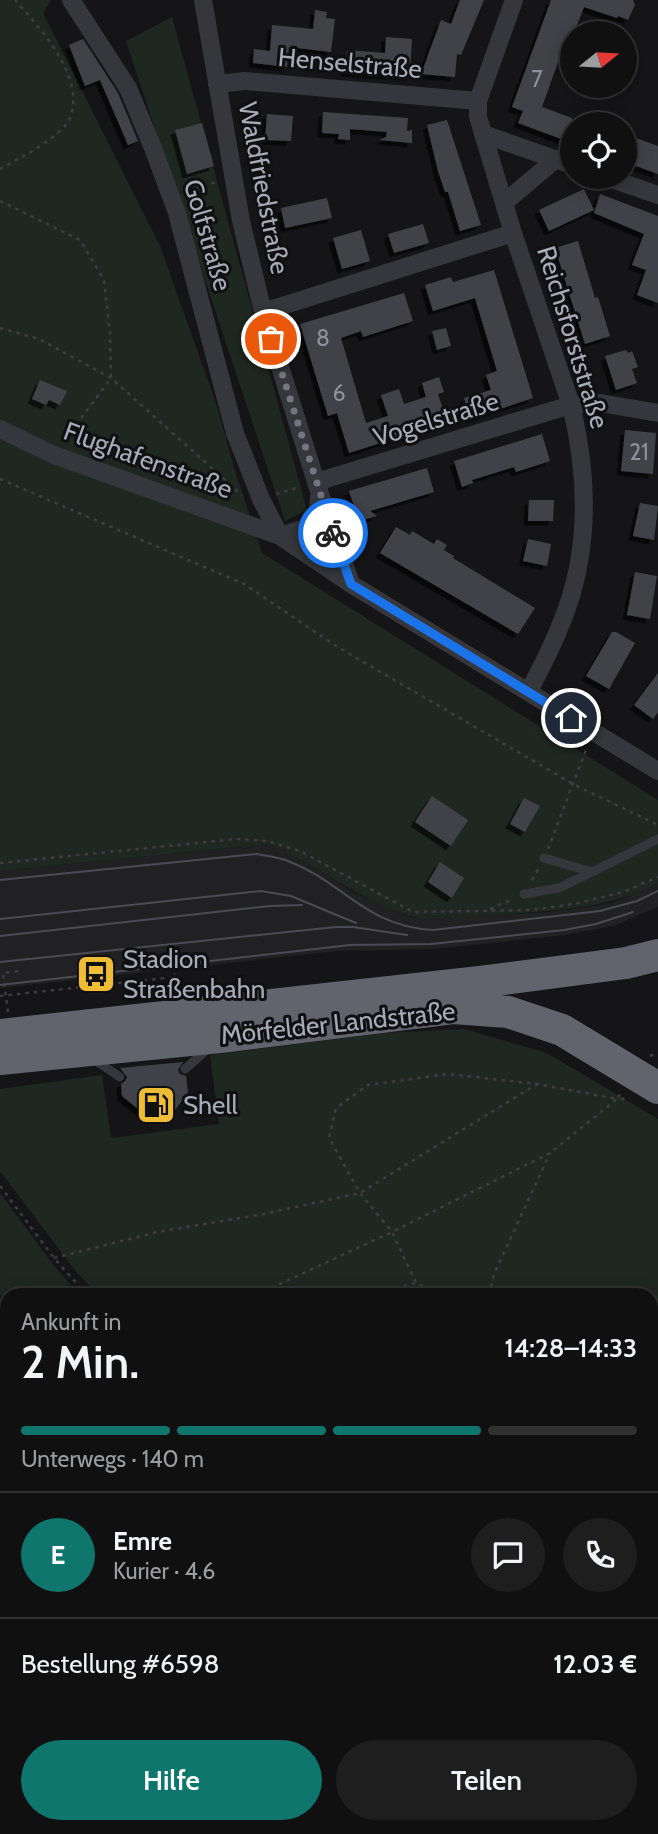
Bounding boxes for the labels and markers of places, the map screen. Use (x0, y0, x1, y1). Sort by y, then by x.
pin (241, 309, 301, 369)
pin (541, 688, 601, 748)
place label: Stadion Straßenbahn (123, 943, 265, 1005)
bus stop icon: Stadion Straßenbahn (75, 953, 117, 995)
fuel station icon: Shell (135, 1084, 177, 1126)
place label: Shell (183, 1089, 238, 1121)

